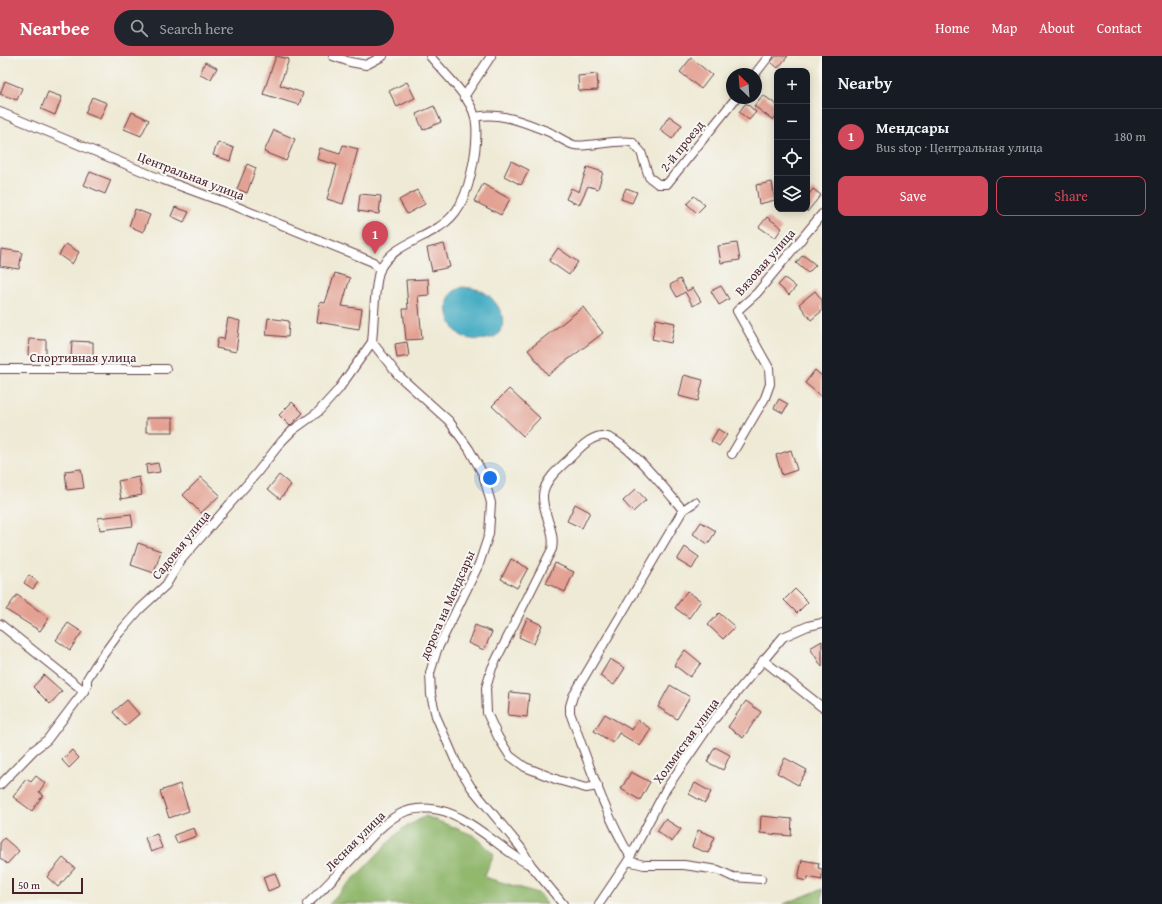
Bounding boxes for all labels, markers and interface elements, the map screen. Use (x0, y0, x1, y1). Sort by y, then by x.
search box (114, 10, 394, 46)
text: Nearbee (20, 14, 90, 42)
icon: search (128, 17, 150, 39)
text: Search here (160, 18, 234, 39)
text: Home (935, 18, 970, 38)
text: Map (992, 18, 1017, 38)
text: About (1039, 18, 1075, 38)
text: Contact (1097, 18, 1142, 38)
north arrow (726, 68, 762, 104)
map controls (774, 68, 810, 212)
button: + (774, 68, 810, 104)
text: Nearby (838, 70, 892, 95)
button: − (774, 104, 810, 140)
street label: 2-й проезд (655, 116, 709, 176)
text: Мендсары (876, 117, 949, 138)
text: 1 (848, 127, 854, 146)
text: 180 m (1114, 127, 1146, 146)
text: Bus stop · Центральная улица (876, 138, 1043, 157)
button: locate (774, 140, 810, 176)
street label: Центральная улица (135, 147, 248, 205)
button: layers (774, 176, 810, 212)
button: Save (838, 176, 988, 216)
button: Share (996, 176, 1146, 216)
pin: 1 (362, 221, 388, 254)
street label: Вязовая улица (731, 224, 800, 300)
street label: Спортивная улица (30, 348, 137, 367)
your location (480, 468, 500, 488)
street label: Садовая улица (147, 506, 215, 584)
street label: дорога на Мендсары (414, 547, 480, 663)
street label: Холмистая улица (648, 694, 724, 788)
street label: Лесная улица (321, 806, 390, 875)
scale bar (12, 876, 83, 895)
text: 50 m (18, 877, 40, 893)

